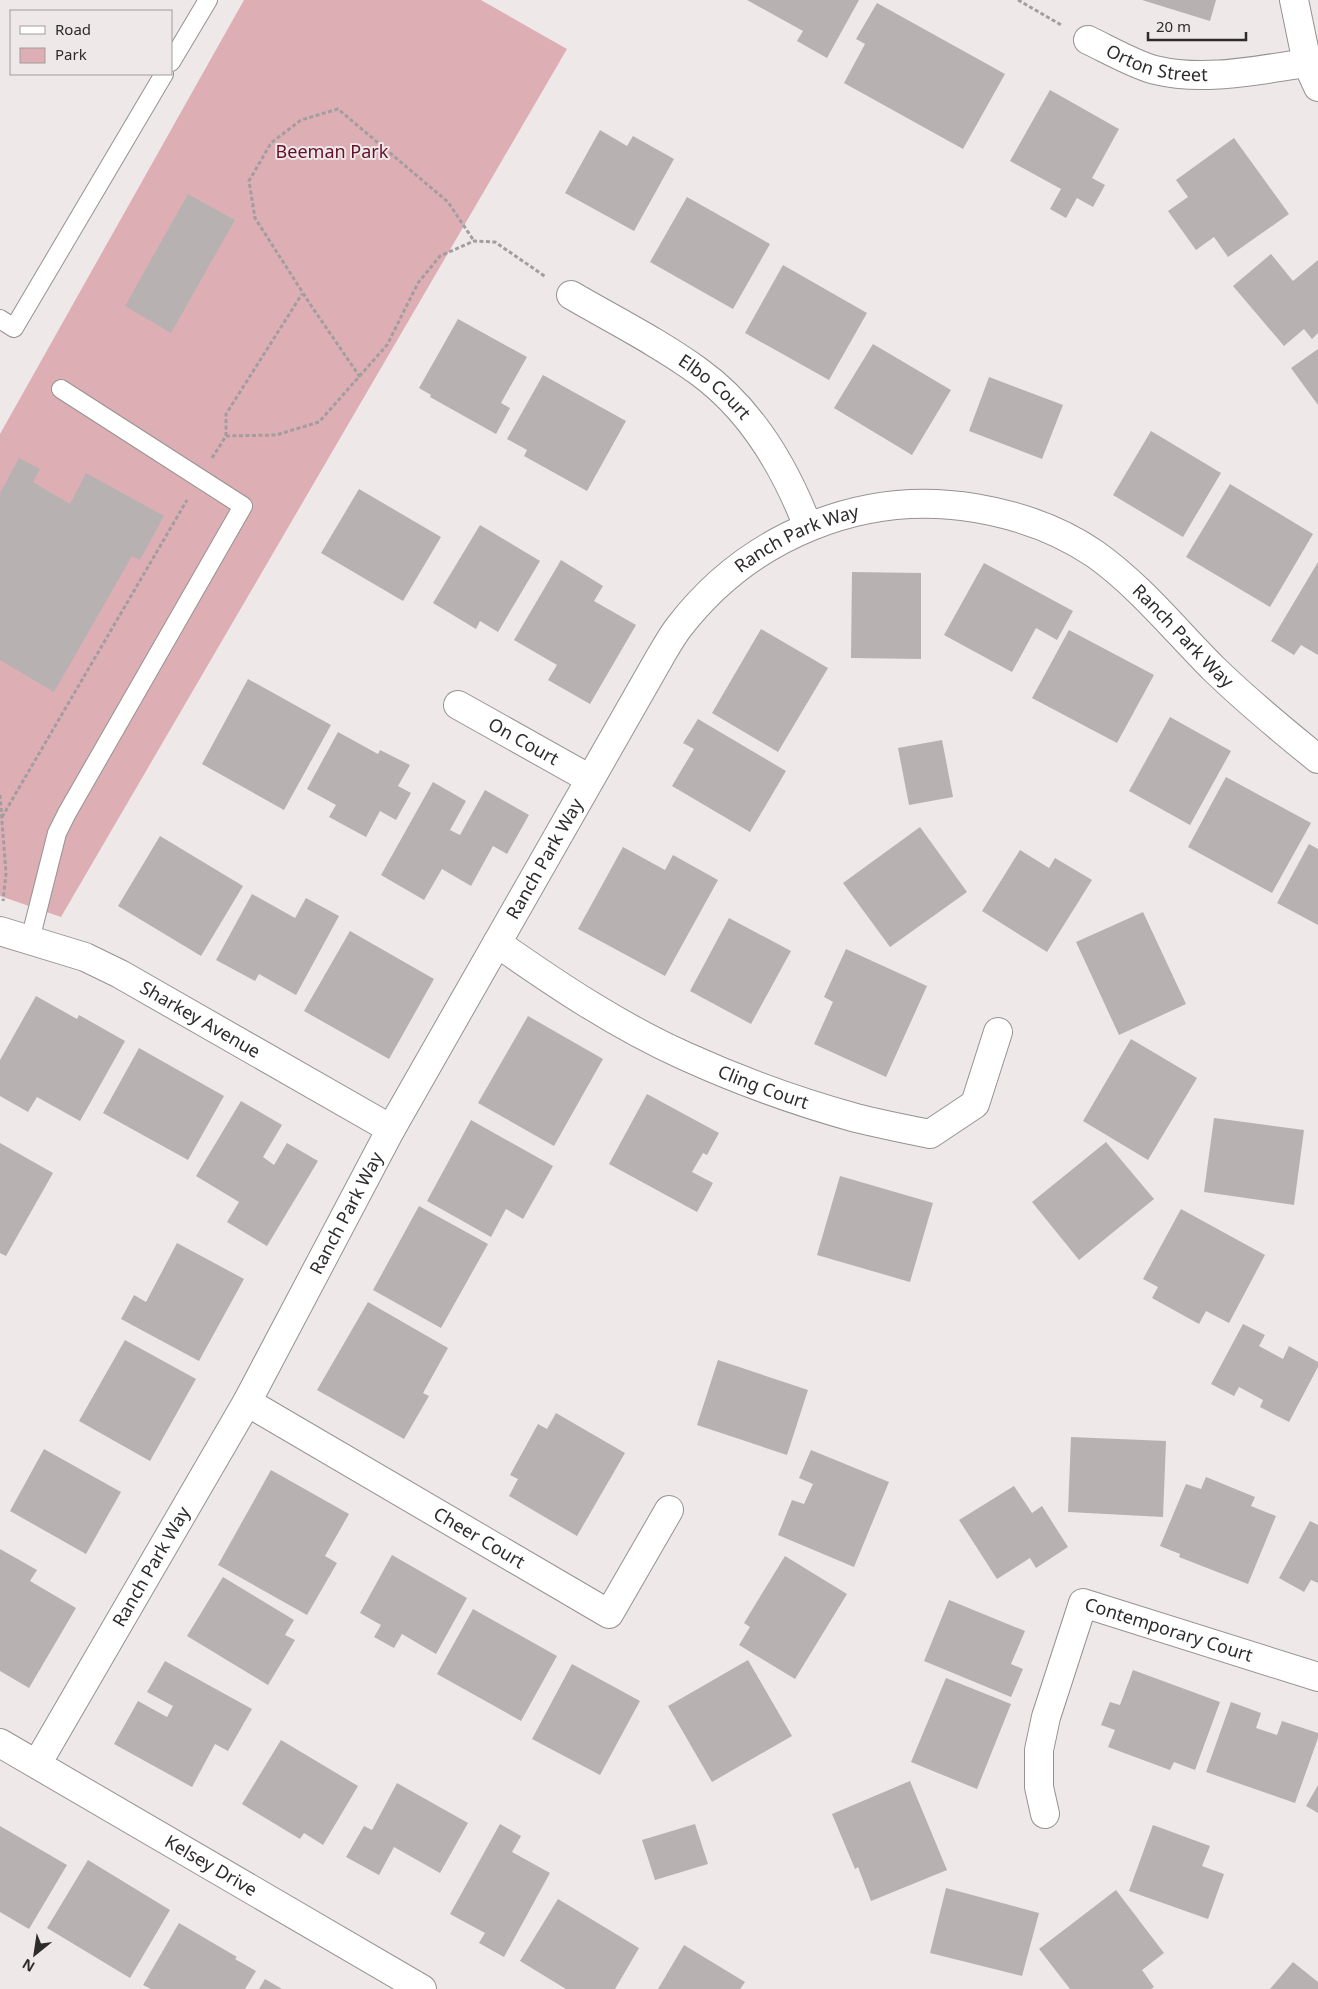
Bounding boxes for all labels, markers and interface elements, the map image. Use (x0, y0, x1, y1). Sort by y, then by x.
legend (10, 10, 172, 75)
scale bar (1148, 10, 1246, 42)
text: 20 m (1156, 16, 1191, 36)
text: Road (55, 19, 91, 39)
street label: Orton Street (1102, 38, 1208, 86)
text: Park (55, 44, 87, 64)
park label: Beeman Park (276, 139, 389, 163)
street label: Elbo Court (674, 348, 757, 425)
street label: Ranch Park Way (729, 498, 862, 578)
street label: Ranch Park Way (1128, 578, 1240, 693)
street label: On Court (484, 711, 564, 770)
street label: Ranch Park Way (500, 793, 588, 923)
street label: Sharkey Avenue (136, 975, 265, 1063)
street label: Cling Court (715, 1059, 812, 1114)
street label: Ranch Park Way (304, 1147, 388, 1278)
street label: Ranch Park Way (106, 1501, 195, 1631)
street label: Cheer Court (429, 1501, 530, 1574)
street label: Contemporary Court (1082, 1591, 1256, 1667)
street label: Kelsey Drive (161, 1829, 262, 1901)
north arrow (10, 1929, 60, 1979)
text: N (19, 1955, 38, 1977)

